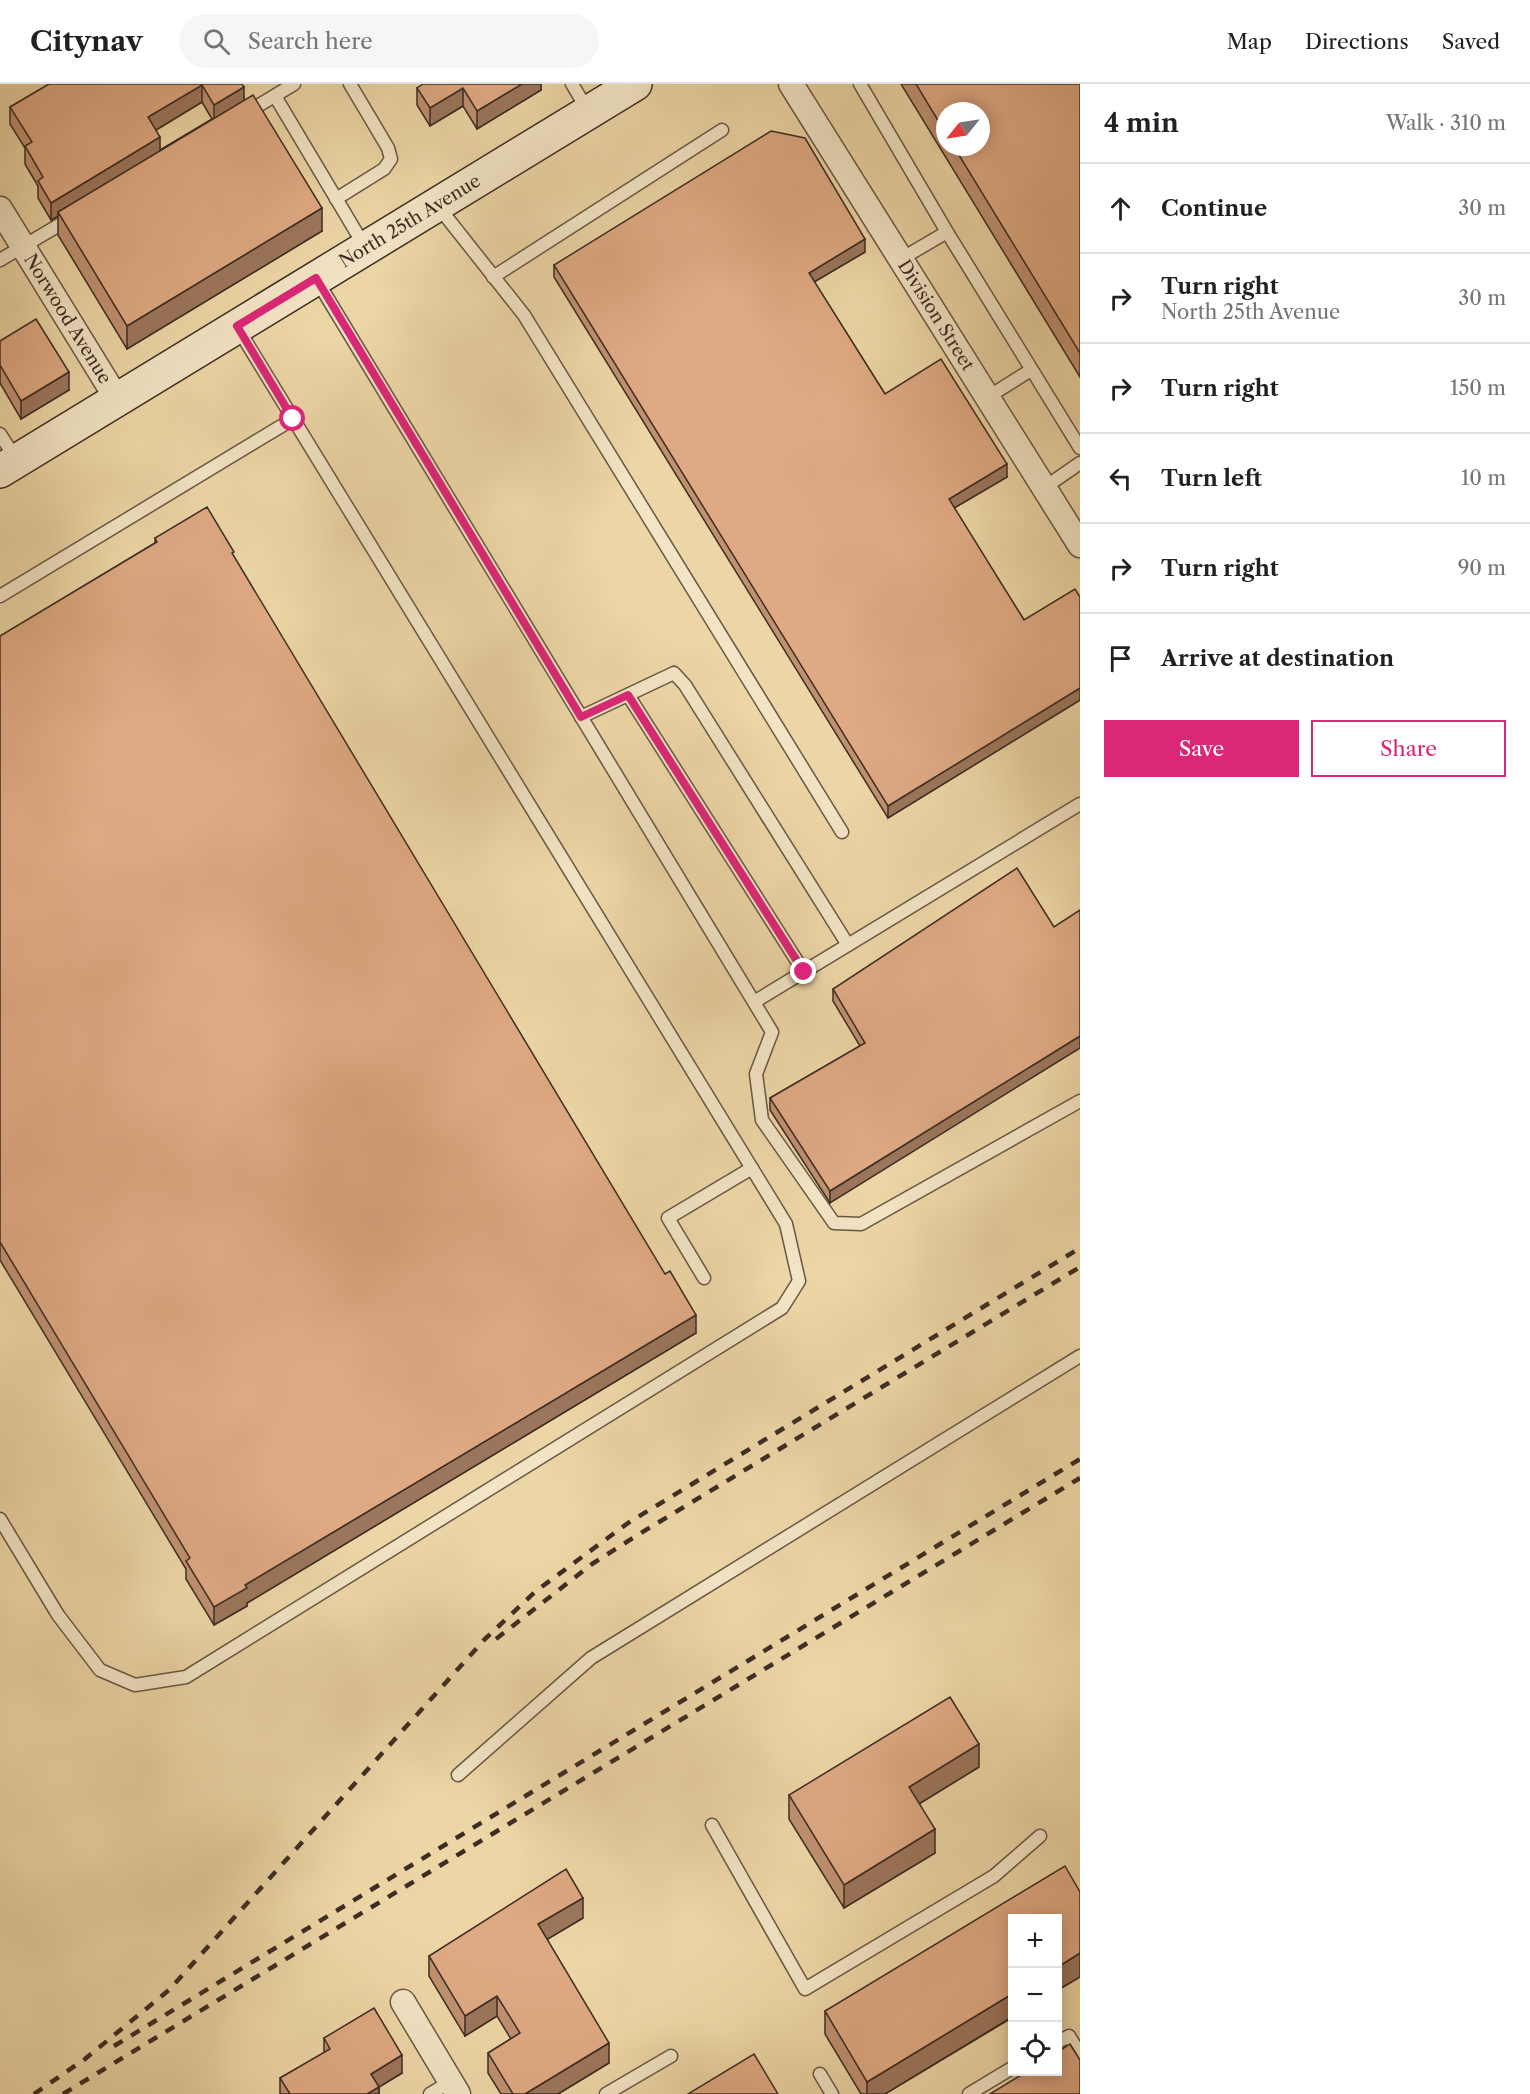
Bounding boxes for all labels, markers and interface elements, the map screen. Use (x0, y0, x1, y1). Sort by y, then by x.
search box (179, 14, 599, 68)
text: Citynav (30, 24, 143, 58)
icon: search (200, 25, 233, 58)
text: Search here (248, 28, 372, 55)
text: Map (1227, 29, 1272, 54)
text: Directions (1305, 29, 1409, 54)
text: Saved (1442, 29, 1500, 54)
north arrow (936, 102, 990, 156)
text: 4 min (1104, 107, 1179, 139)
text: Walk · 310 m (1386, 111, 1506, 135)
street label: North 25th Avenue (335, 170, 485, 273)
icon: ahead (1104, 192, 1137, 225)
text: Continue (1161, 195, 1267, 222)
text: 30 m (1458, 196, 1506, 220)
street label: Norwood Avenue (19, 250, 116, 388)
street label: Division Street (893, 256, 979, 375)
text: Turn right (1161, 273, 1279, 300)
icon: right (1104, 282, 1137, 315)
text: 30 m (1458, 286, 1506, 310)
text: North 25th Avenue (1161, 300, 1340, 324)
icon: right (1104, 372, 1137, 405)
text: Turn right (1161, 375, 1279, 402)
text: 150 m (1450, 376, 1506, 400)
route start (279, 405, 305, 431)
icon: left (1104, 462, 1137, 495)
text: Turn left (1161, 465, 1262, 492)
text: 10 m (1461, 466, 1506, 490)
icon: right (1104, 552, 1137, 585)
text: Turn right (1161, 555, 1279, 582)
text: 90 m (1458, 556, 1506, 580)
icon: arrive (1104, 642, 1137, 675)
text: Arrive at destination (1161, 645, 1394, 672)
button: Save (1104, 720, 1299, 777)
button: Share (1311, 720, 1506, 777)
route end (790, 958, 816, 984)
map controls (1008, 1914, 1062, 2076)
button: + (1008, 1914, 1062, 1968)
button: − (1008, 1968, 1062, 2022)
button: locate (1008, 2022, 1062, 2076)

